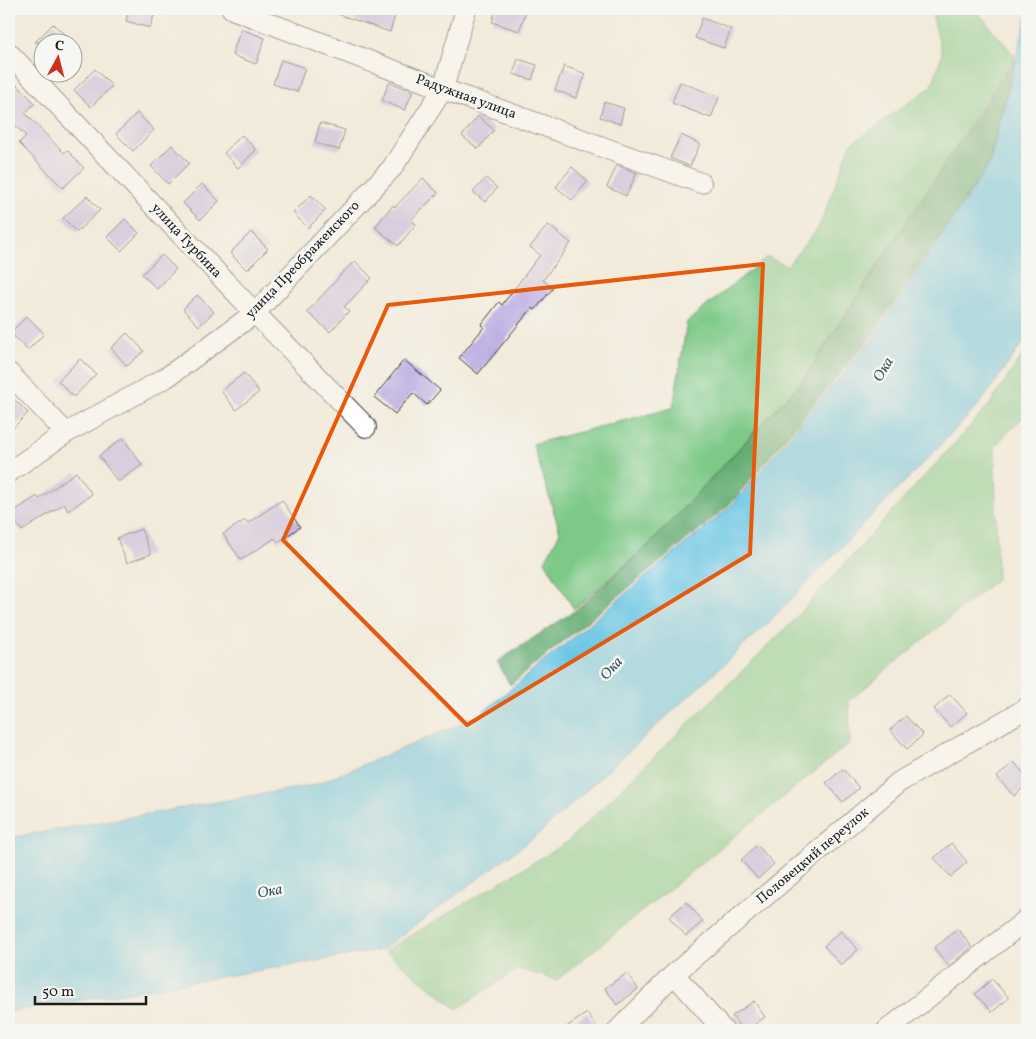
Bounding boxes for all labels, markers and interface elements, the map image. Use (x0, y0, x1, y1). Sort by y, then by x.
north arrow (32, 32, 82, 82)
text: С (54, 37, 65, 57)
street label: Радужная улица (413, 70, 519, 124)
street label: улица Преображенского (242, 197, 364, 323)
street label: улица Турбина (146, 199, 226, 283)
water label: Ока (868, 354, 900, 386)
water label: Ока (596, 653, 628, 685)
street label: Половецкий переулок (753, 803, 874, 909)
water label: Ока (256, 879, 284, 905)
scale bar (35, 974, 146, 1006)
text: 50 m (42, 982, 74, 1003)

